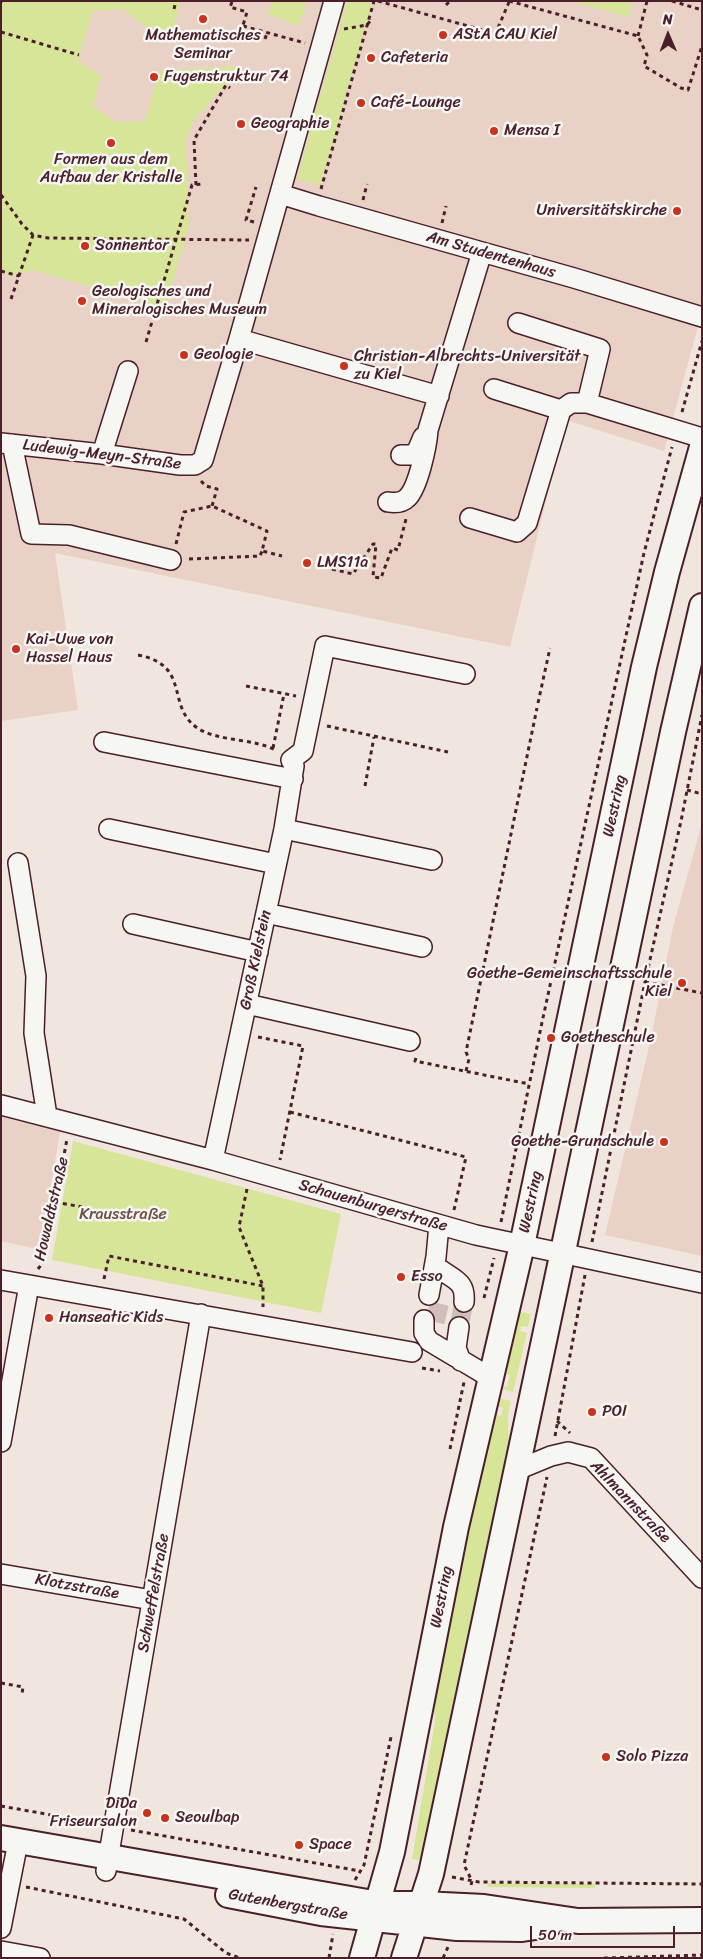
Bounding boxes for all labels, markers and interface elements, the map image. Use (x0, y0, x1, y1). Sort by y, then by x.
text: N (663, 7, 673, 32)
north arrow (643, 10, 693, 60)
marker: Mathematisches Seminar (197, 13, 209, 25)
place label: AStA CAU Kiel (453, 25, 557, 45)
place label: Mathematisches Seminar (145, 26, 261, 64)
marker: AStA CAU Kiel (437, 29, 449, 41)
place label: Cafeteria (381, 48, 448, 68)
marker: Cafeteria (365, 52, 377, 64)
place label: Fugenstruktur 74 (164, 67, 289, 87)
marker: Fugenstruktur 74 (148, 71, 160, 83)
place label: Café-Lounge (371, 93, 461, 113)
marker: Café-Lounge (355, 97, 367, 109)
place label: Geographie (251, 114, 329, 134)
marker: Geographie (235, 118, 247, 130)
place label: Mensa I (504, 121, 560, 141)
marker: Mensa I (488, 125, 500, 137)
marker: Formen aus dem Aufbau der Kristalle (105, 137, 117, 149)
place label: Formen aus dem Aufbau der Kristalle (40, 150, 182, 188)
place label: Universitätskirche (536, 201, 667, 221)
marker: Universitätskirche (671, 205, 683, 217)
street label: Am Studentenhaus (424, 227, 558, 283)
place label: Sonnentor (95, 236, 169, 256)
marker: Sonnentor (79, 240, 91, 252)
place label: Geologisches und Mineralogisches Museum (92, 282, 267, 320)
marker: Geologisches und Mineralogisches Museum (76, 295, 88, 307)
place label: Geologie (194, 345, 254, 365)
place label: Christian-Albrechts-Universität zu Kiel (354, 347, 580, 385)
marker: Geologie (178, 349, 190, 361)
marker: Christian-Albrechts-Universität zu Kiel (338, 360, 350, 372)
street label: Ludewig-Meyn-Straße (22, 436, 182, 474)
place label: LMS11a (317, 553, 368, 573)
marker: LMS11a (301, 557, 313, 569)
place label: Kai-Uwe von Hassel Haus (26, 630, 113, 668)
marker: Kai-Uwe von Hassel Haus (10, 643, 22, 655)
street label: Westring (599, 773, 631, 839)
street label: Groß Kielstein (236, 908, 276, 1012)
place label: Goethe-Gemeinschaftsschule Kiel (467, 964, 672, 1002)
marker: Goethe-Gemeinschaftsschule Kiel (676, 977, 688, 989)
place label: Goetheschule (561, 1028, 655, 1048)
marker: Goetheschule (545, 1032, 557, 1044)
place label: Goethe-Grundschule (511, 1132, 654, 1152)
marker: Goethe-Grundschule (658, 1136, 670, 1148)
street label: Howaldtstraße (31, 1155, 73, 1263)
street label: Westring (515, 1169, 547, 1235)
street label: Schauenburgerstraße (296, 1176, 450, 1236)
park label: Krausstraße (79, 1205, 167, 1225)
place label: Esso (411, 1267, 443, 1287)
marker: Esso (395, 1271, 407, 1283)
place label: Hanseatic Kids (59, 1308, 164, 1328)
marker: Hanseatic Kids (43, 1312, 55, 1324)
place label: POI (602, 1402, 627, 1422)
marker: POI (586, 1406, 598, 1418)
street label: Ahlmannstraße (586, 1457, 674, 1547)
street label: Schweffelstraße (134, 1532, 174, 1654)
street label: Westring (427, 1564, 457, 1630)
street label: Klotzstraße (34, 1570, 120, 1604)
place label: Solo Pizza (616, 1747, 688, 1767)
marker: Solo Pizza (600, 1751, 612, 1763)
place label: DiDa Friseursalon (50, 1794, 137, 1832)
marker: DiDa Friseursalon (141, 1807, 153, 1819)
place label: Seoulbap (175, 1808, 240, 1828)
marker: Seoulbap (159, 1812, 171, 1824)
place label: Space (309, 1835, 352, 1855)
marker: Space (293, 1839, 305, 1851)
street label: Gutenbergstraße (227, 1885, 349, 1925)
scale bar (533, 1916, 678, 1948)
text: 50 m (538, 1922, 572, 1948)

